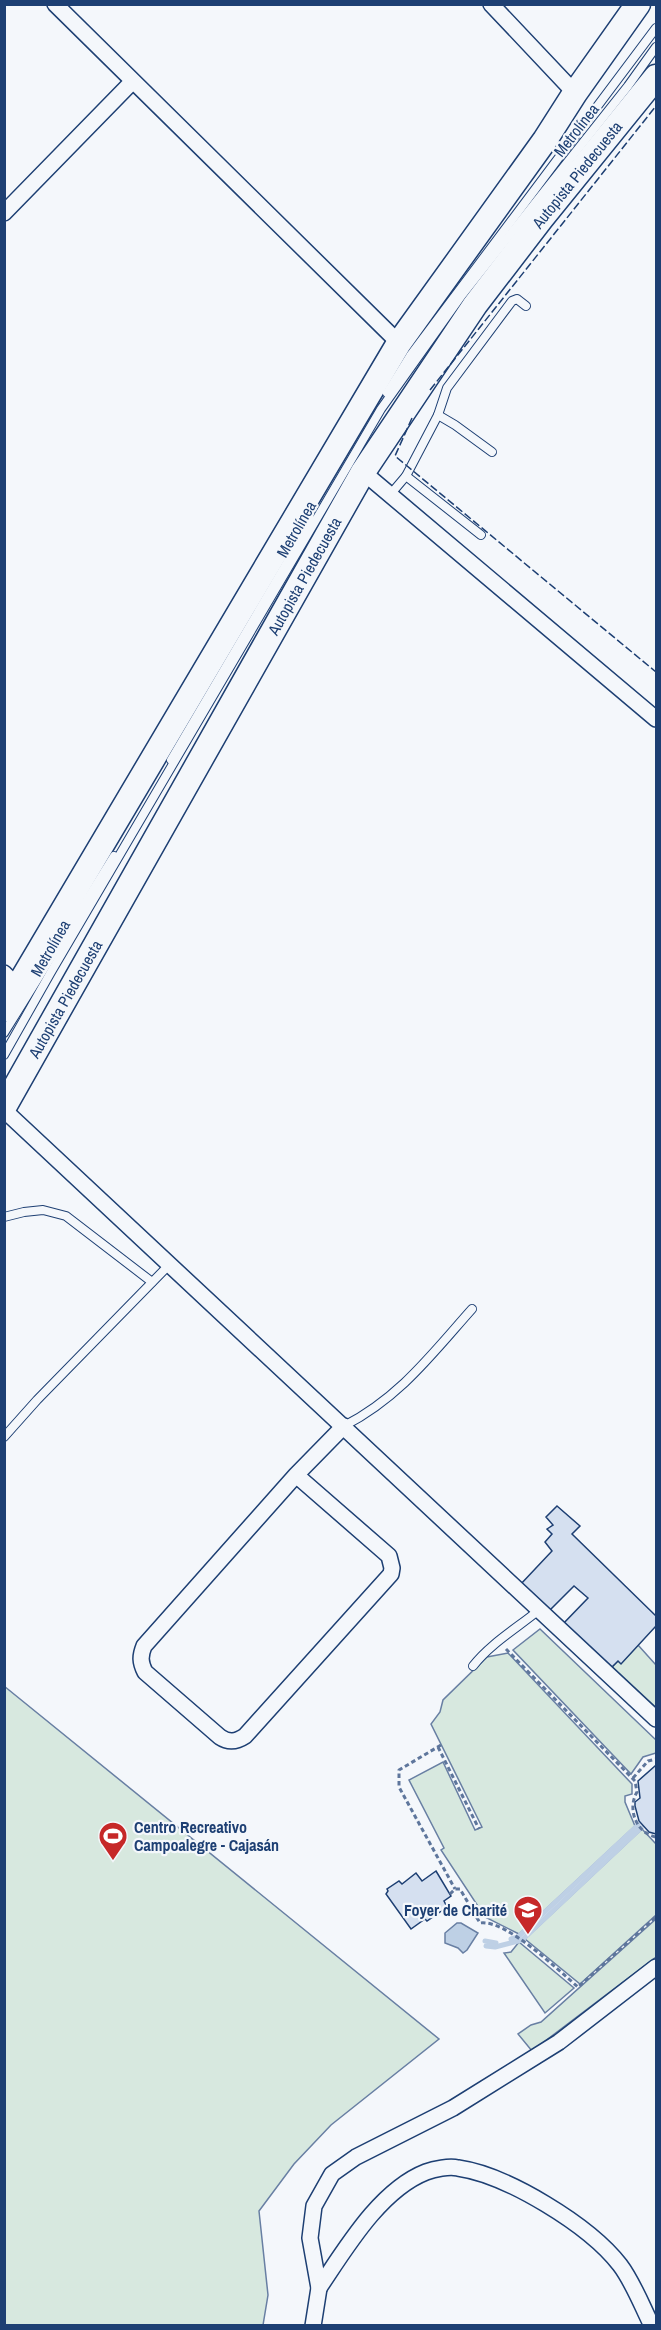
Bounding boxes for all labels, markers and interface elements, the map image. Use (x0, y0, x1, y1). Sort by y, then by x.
street label: Metrolínea (548, 98, 604, 161)
street label: Autopista Piedecuesta (526, 116, 627, 234)
street label: Metrolínea (271, 496, 321, 561)
street label: Autopista Piedecuesta (262, 512, 347, 640)
street label: Metrolínea (25, 915, 75, 980)
street label: Autopista Piedecuesta (22, 936, 107, 1063)
place label: Centro Recreativo Campoalegre - Cajasán (134, 1816, 279, 1856)
sports icon: Centro Recreativo Campoalegre - Cajasán (97, 1820, 129, 1862)
school or university icon: Foyer de Charité (512, 1894, 544, 1936)
place label: Foyer de Charité (404, 1899, 507, 1921)

